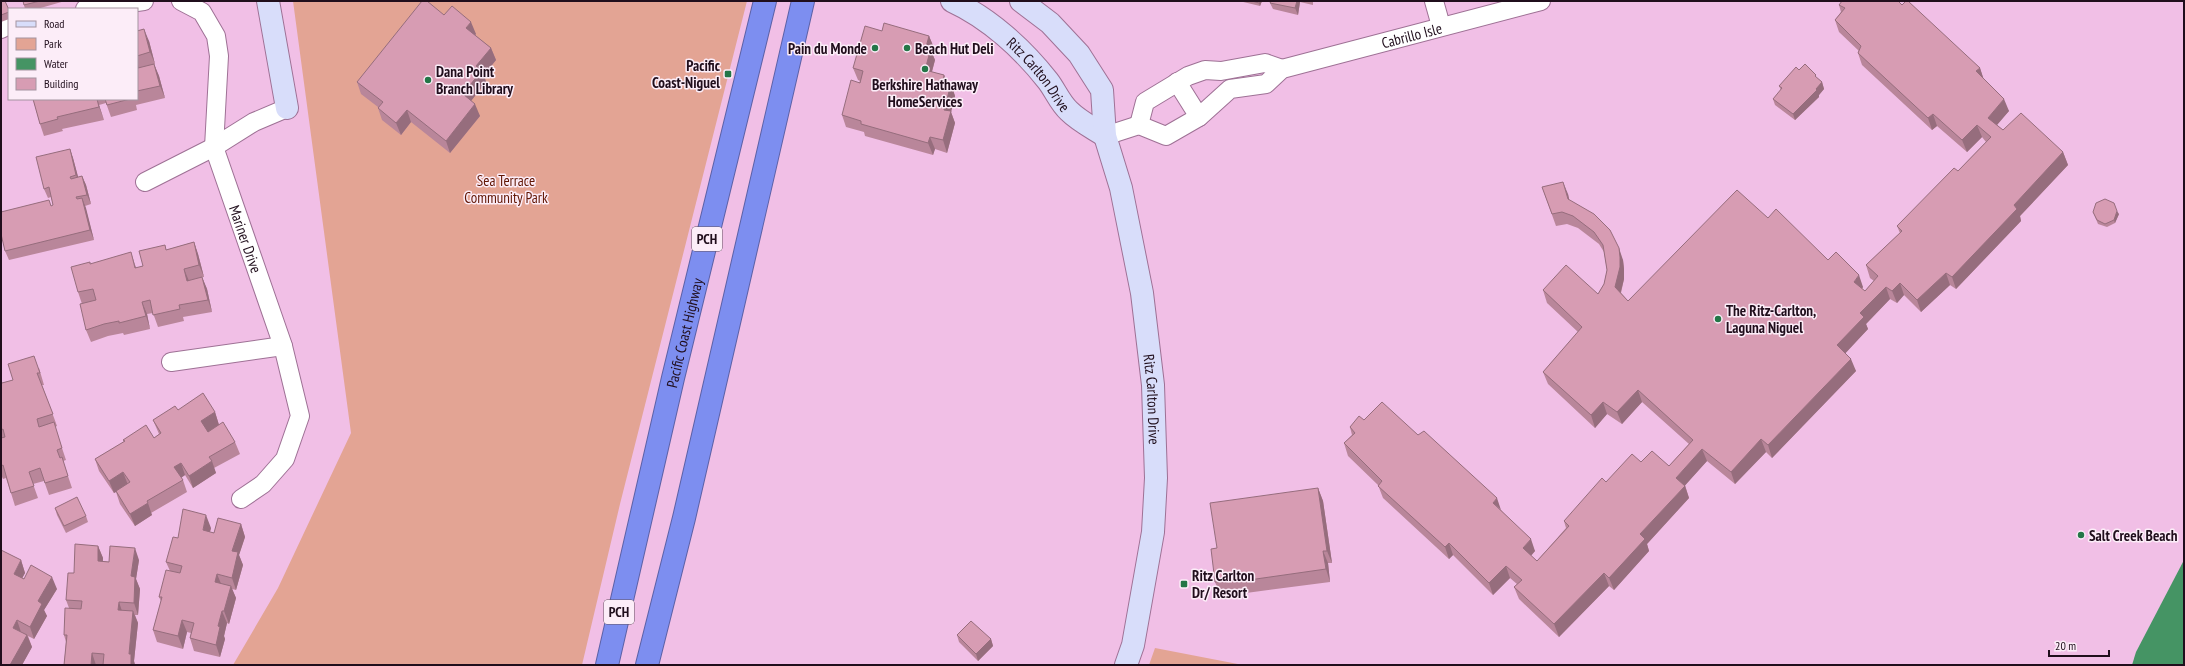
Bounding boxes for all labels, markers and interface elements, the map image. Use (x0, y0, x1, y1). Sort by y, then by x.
legend (8, 8, 138, 100)
text: Road (44, 16, 64, 31)
street label: Cabrillo Isle (1379, 18, 1444, 52)
street label: Ritz Carlton Drive (1003, 33, 1074, 116)
text: Park (44, 36, 62, 51)
place label: Pain du Monde (788, 39, 867, 58)
place label: Beach Hut Deli (915, 39, 994, 58)
marker: Pain du Monde (870, 43, 880, 53)
marker: Beach Hut Deli (902, 43, 912, 53)
text: Water (44, 56, 69, 71)
place label: Pacific Coast-Niguel (652, 56, 721, 92)
place label: Dana Point Branch Library (436, 62, 514, 98)
marker: Berkshire Hathaway HomeServices (920, 64, 930, 74)
marker: Pacific Coast-Niguel (723, 69, 733, 79)
marker: Dana Point Branch Library (423, 75, 433, 85)
place label: Berkshire Hathaway HomeServices (872, 75, 979, 111)
text: Building (44, 76, 79, 91)
park label: Sea Terrace Community Park (464, 171, 548, 207)
street label: Mariner Drive (225, 202, 266, 275)
road number: PCH (692, 227, 722, 251)
street label: Pacific Coast Highway (662, 276, 707, 389)
place label: The Ritz-Carlton, Laguna Niguel (1726, 301, 1816, 337)
marker: The Ritz-Carlton, Laguna Niguel (1713, 314, 1723, 324)
street label: Ritz Carlton Drive (1140, 353, 1164, 445)
place label: Salt Creek Beach (2089, 526, 2178, 545)
marker: Salt Creek Beach (2076, 530, 2086, 540)
place label: Ritz Carlton Dr/ Resort (1192, 566, 1255, 602)
marker: Ritz Carlton Dr/ Resort (1179, 579, 1189, 589)
road number: PCH (604, 600, 634, 624)
scale bar (2049, 632, 2109, 658)
text: 20 m (2055, 638, 2076, 653)

